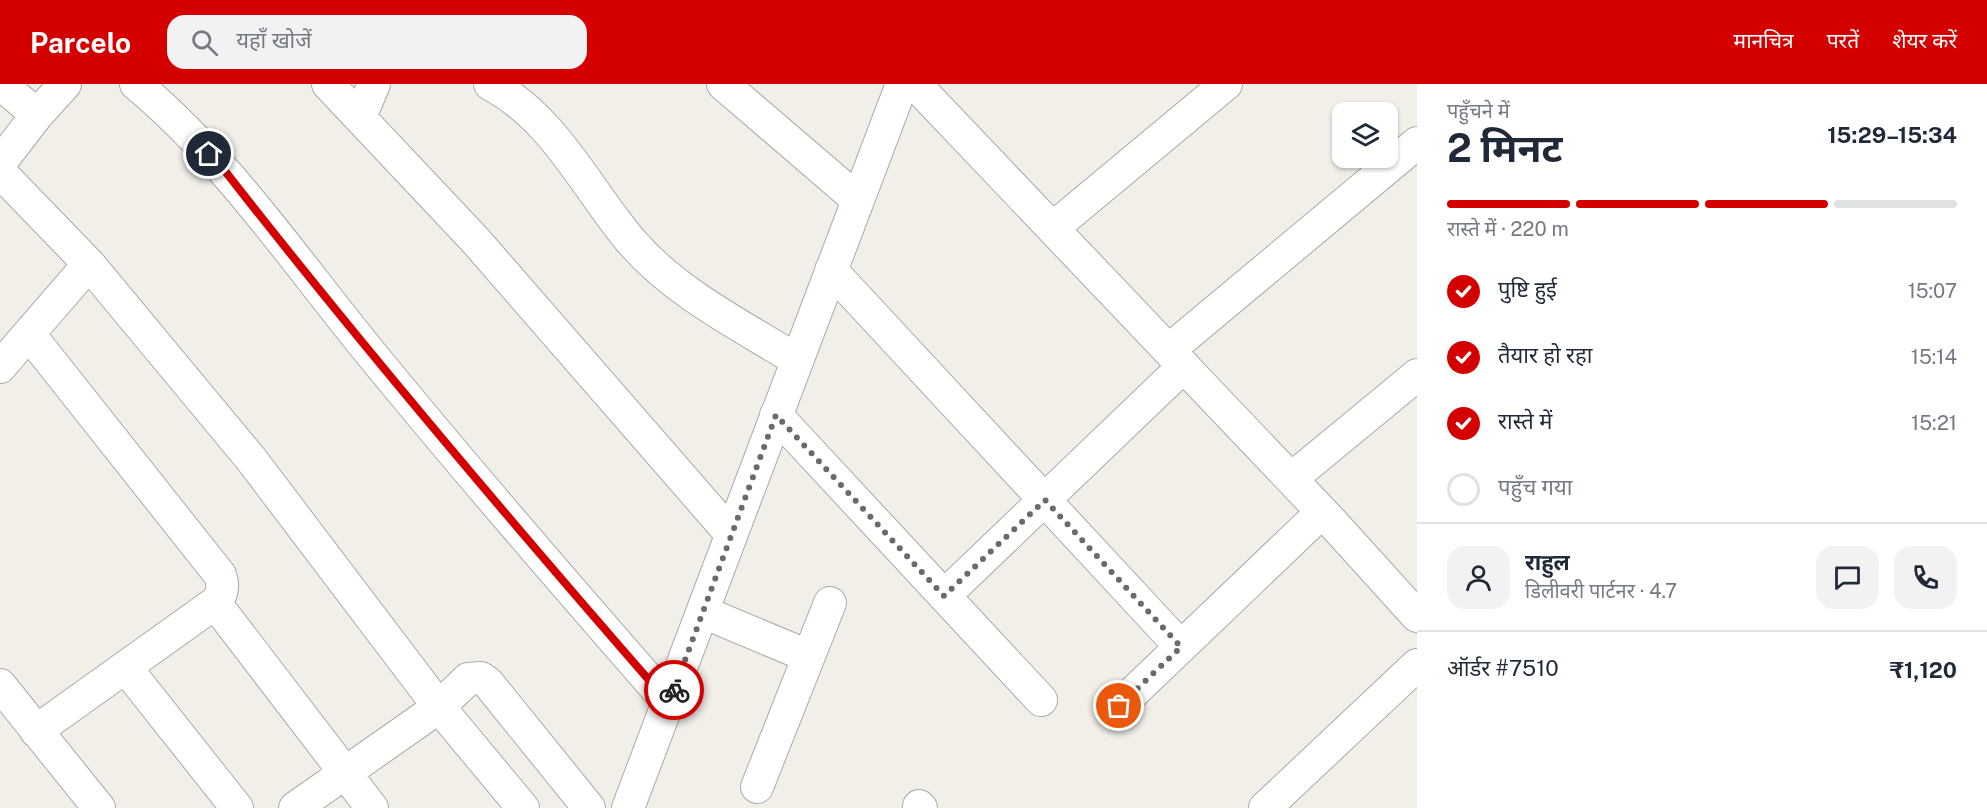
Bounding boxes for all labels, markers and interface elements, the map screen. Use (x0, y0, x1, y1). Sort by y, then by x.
search box (167, 15, 587, 69)
text: Parcelo (30, 26, 131, 59)
icon: search (188, 26, 221, 59)
text: यहाँ खोजें (236, 27, 312, 53)
text: मानचित्र (1734, 28, 1794, 53)
text: परतें (1827, 28, 1859, 53)
text: शेयर करें (1892, 28, 1957, 53)
text: पहुँचने में (1447, 99, 1510, 123)
map controls (1332, 102, 1398, 168)
button: layers (1332, 102, 1398, 168)
text: 15:29–15:34 (1827, 122, 1957, 148)
text: 2 मिनट (1447, 125, 1562, 171)
pin (183, 128, 234, 179)
icon: home (192, 137, 225, 170)
text: रास्ते में · 220 m (1447, 217, 1569, 241)
icon: check (1447, 275, 1480, 308)
text: पुष्टि हुई (1498, 276, 1557, 302)
text: 15:07 (1908, 279, 1957, 303)
icon: check (1447, 341, 1480, 374)
text: तैयार हो रहा (1498, 342, 1592, 368)
text: 15:14 (1911, 345, 1957, 369)
icon: check (1447, 407, 1480, 440)
text: रास्ते में (1498, 408, 1552, 434)
text: 15:21 (1911, 411, 1957, 435)
text: पहुँच गया (1498, 474, 1572, 500)
button: person (1447, 546, 1510, 609)
button: chat (1816, 546, 1879, 609)
button: phone (1894, 546, 1957, 609)
text: राहुल (1525, 549, 1570, 575)
text: डिलीवरी पार्टनर · 4.7 (1525, 579, 1677, 603)
text: ऑर्डर #7510 (1447, 655, 1559, 681)
text: ₹1,120 (1890, 657, 1957, 683)
courier (644, 660, 704, 720)
icon: bike (658, 674, 691, 707)
pin (1093, 680, 1144, 731)
icon: bag (1102, 689, 1135, 722)

